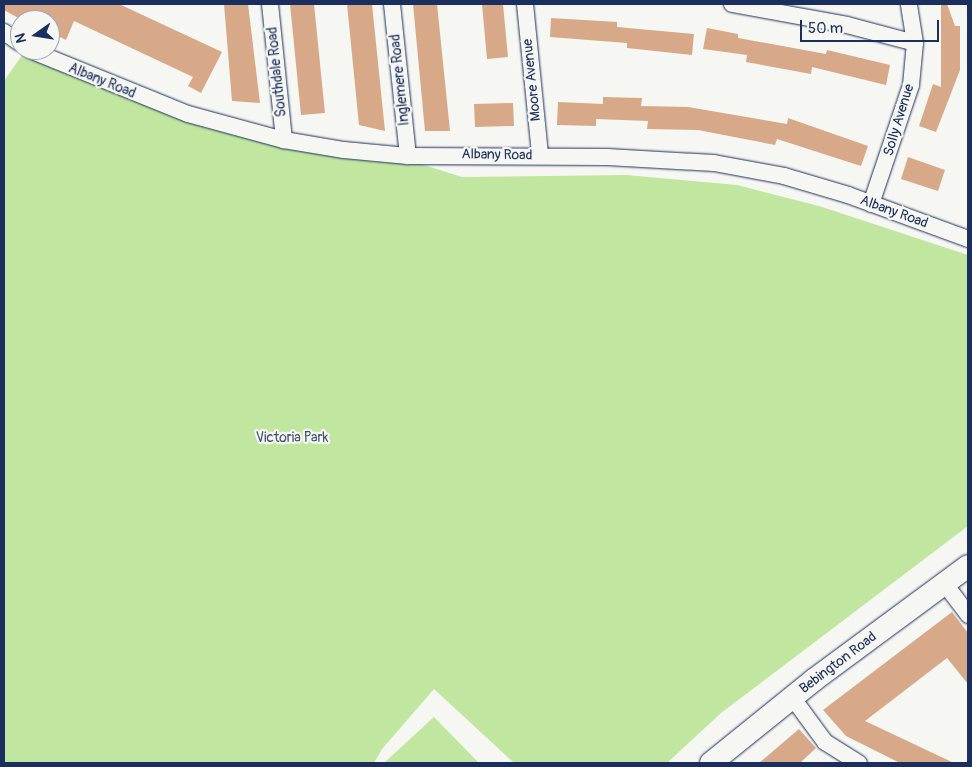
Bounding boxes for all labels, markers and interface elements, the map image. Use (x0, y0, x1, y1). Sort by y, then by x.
north arrow (10, 10, 60, 60)
scale bar (802, 10, 941, 42)
text: 50 m (808, 19, 843, 38)
street label: Southdale Road (264, 26, 290, 118)
text: N (12, 32, 30, 45)
street label: Inglemere Road (387, 33, 413, 127)
street label: Moore Avenue (519, 38, 545, 122)
street label: Albany Road (66, 60, 138, 102)
street label: Solly Avenue (880, 82, 918, 158)
street label: Albany Road (461, 146, 533, 164)
street label: Albany Road (858, 192, 930, 232)
park label: Victoria Park (256, 430, 328, 446)
street label: Bebington Road (796, 629, 880, 697)

